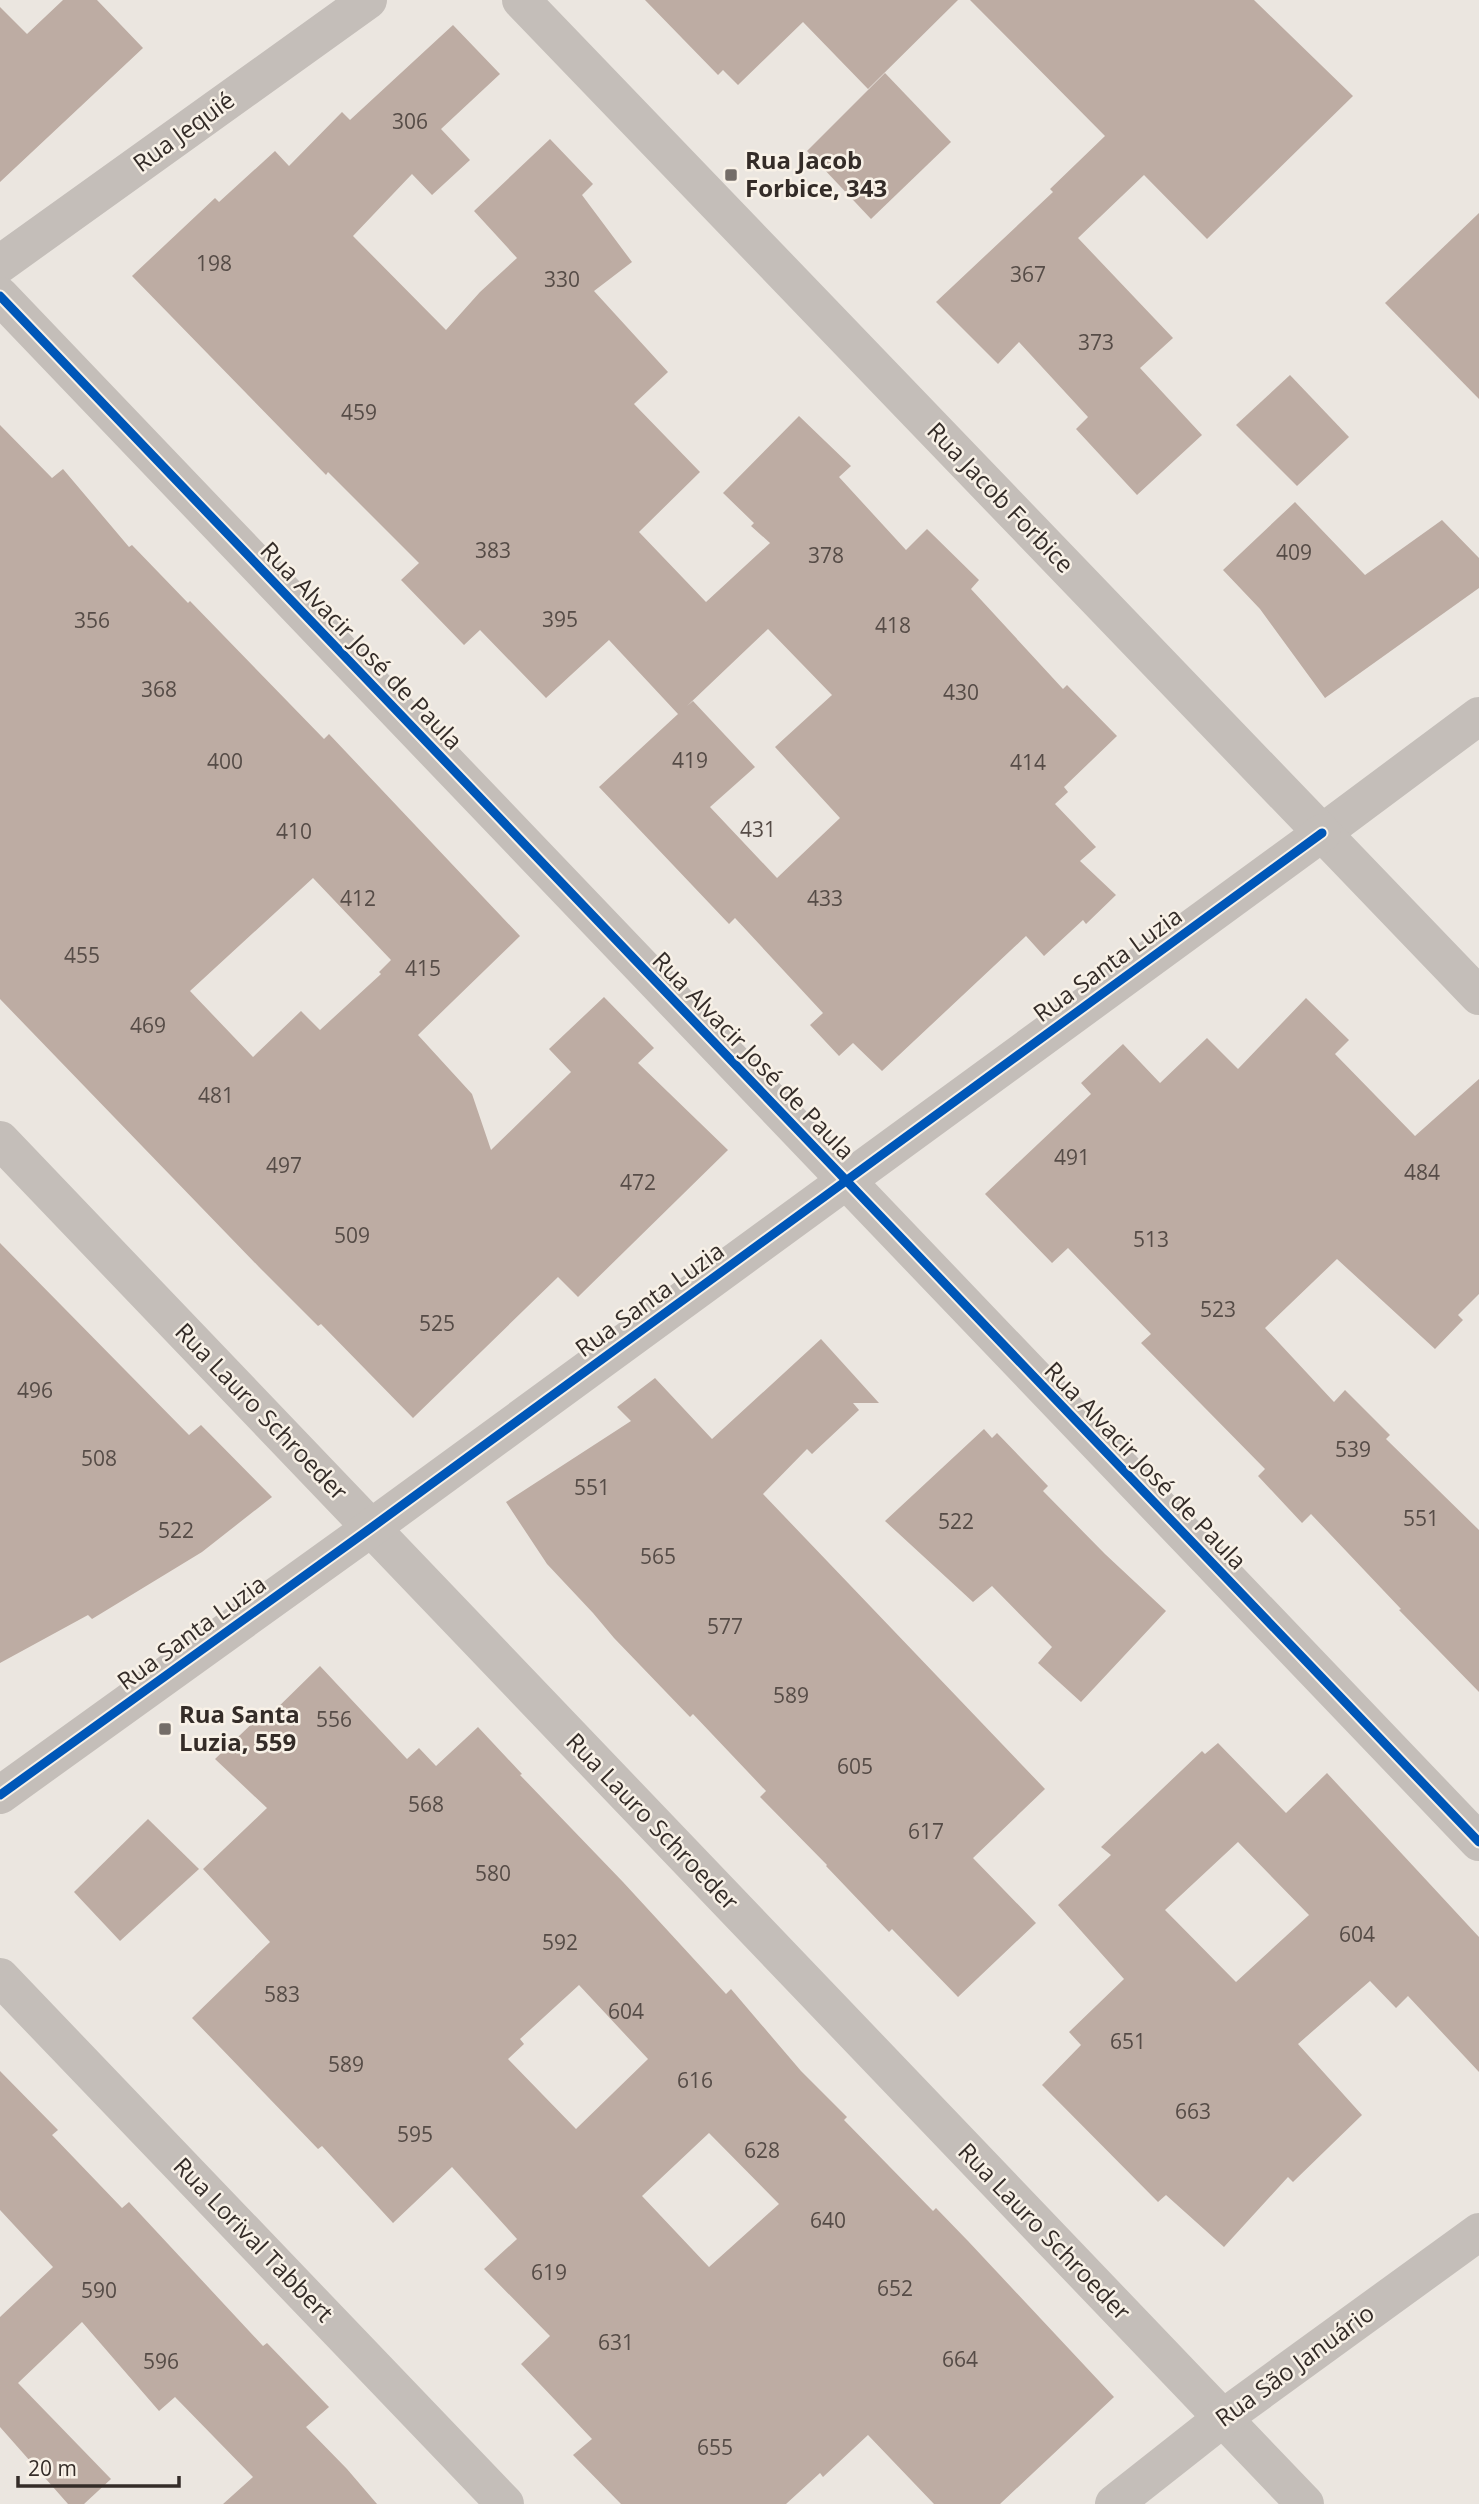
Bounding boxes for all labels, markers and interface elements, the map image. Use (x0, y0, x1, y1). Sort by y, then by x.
street label: Rua Jequié (126, 83, 241, 179)
house number: 306 (392, 107, 428, 135)
place label: Rua Jacob Forbice, 343 (745, 143, 887, 204)
marker: Rua Jacob Forbice, 343 (723, 167, 739, 183)
house number: 198 (196, 249, 232, 277)
house number: 367 (1010, 260, 1046, 288)
house number: 330 (544, 265, 580, 293)
house number: 373 (1078, 328, 1114, 356)
house number: 459 (341, 398, 377, 426)
street label: Rua Jacob Forbice (920, 414, 1082, 580)
street label: Rua Alvacir José de Paula (254, 534, 470, 756)
house number: 383 (475, 536, 511, 564)
house number: 409 (1276, 538, 1312, 566)
house number: 378 (808, 541, 844, 569)
house number: 395 (542, 605, 578, 633)
house number: 356 (74, 606, 110, 634)
house number: 418 (875, 611, 911, 639)
house number: 368 (141, 675, 177, 703)
house number: 430 (943, 678, 979, 706)
house number: 419 (672, 746, 708, 774)
house number: 400 (207, 747, 243, 775)
house number: 414 (1010, 748, 1046, 776)
house number: 431 (740, 815, 776, 843)
house number: 410 (276, 817, 312, 845)
house number: 412 (340, 884, 376, 912)
house number: 433 (807, 884, 843, 912)
street label: Rua Santa Luzia (1026, 899, 1188, 1029)
house number: 455 (64, 941, 100, 969)
street label: Rua Alvacir José de Paula (646, 944, 862, 1166)
house number: 415 (405, 954, 441, 982)
house number: 469 (130, 1011, 166, 1039)
house number: 481 (198, 1081, 234, 1109)
house number: 491 (1054, 1143, 1090, 1171)
house number: 497 (266, 1151, 302, 1179)
house number: 484 (1404, 1158, 1440, 1186)
house number: 472 (620, 1168, 656, 1196)
house number: 509 (334, 1221, 370, 1249)
house number: 513 (1133, 1225, 1169, 1253)
street label: Rua Santa Luzia (568, 1234, 730, 1364)
house number: 523 (1200, 1295, 1236, 1323)
house number: 525 (419, 1309, 455, 1337)
street label: Rua Lauro Schroeder (169, 1315, 356, 1507)
street label: Rua Alvacir José de Paula (1038, 1354, 1254, 1576)
house number: 496 (17, 1376, 53, 1404)
house number: 539 (1335, 1435, 1371, 1463)
house number: 508 (81, 1444, 117, 1472)
house number: 551 (574, 1473, 610, 1501)
house number: 551 (1403, 1504, 1439, 1532)
house number: 522 (938, 1507, 974, 1535)
house number: 522 (158, 1516, 194, 1544)
house number: 565 (640, 1542, 676, 1570)
street label: Rua Santa Luzia (110, 1567, 272, 1697)
house number: 577 (707, 1612, 743, 1640)
house number: 589 (773, 1681, 809, 1709)
place label: Rua Santa Luzia, 559 (179, 1697, 300, 1758)
house number: 556 (316, 1705, 352, 1733)
marker: Rua Santa Luzia, 559 (157, 1721, 173, 1737)
street label: Rua Lauro Schroeder (560, 1725, 747, 1917)
house number: 605 (837, 1752, 873, 1780)
house number: 568 (408, 1790, 444, 1818)
house number: 617 (908, 1817, 944, 1845)
house number: 580 (475, 1859, 511, 1887)
house number: 604 (1339, 1920, 1375, 1948)
house number: 592 (542, 1928, 578, 1956)
house number: 583 (264, 1980, 300, 2008)
house number: 604 (608, 1997, 644, 2025)
house number: 651 (1110, 2027, 1146, 2055)
house number: 589 (328, 2050, 364, 2078)
house number: 616 (677, 2066, 713, 2094)
house number: 663 (1175, 2097, 1211, 2125)
house number: 595 (397, 2120, 433, 2148)
street label: Rua Lauro Schroeder (952, 2135, 1139, 2327)
house number: 628 (744, 2136, 780, 2164)
street label: Rua Lorival Tabbert (167, 2149, 341, 2329)
house number: 640 (810, 2206, 846, 2234)
house number: 619 (531, 2258, 567, 2286)
house number: 652 (877, 2274, 913, 2302)
house number: 590 (81, 2276, 117, 2304)
street label: Rua São Januário (1208, 2296, 1380, 2434)
house number: 631 (598, 2328, 634, 2356)
house number: 664 (942, 2345, 978, 2373)
house number: 596 (143, 2347, 179, 2375)
house number: 655 (697, 2433, 733, 2461)
scale bar (18, 2444, 178, 2488)
text: 20 m (28, 2454, 77, 2482)

